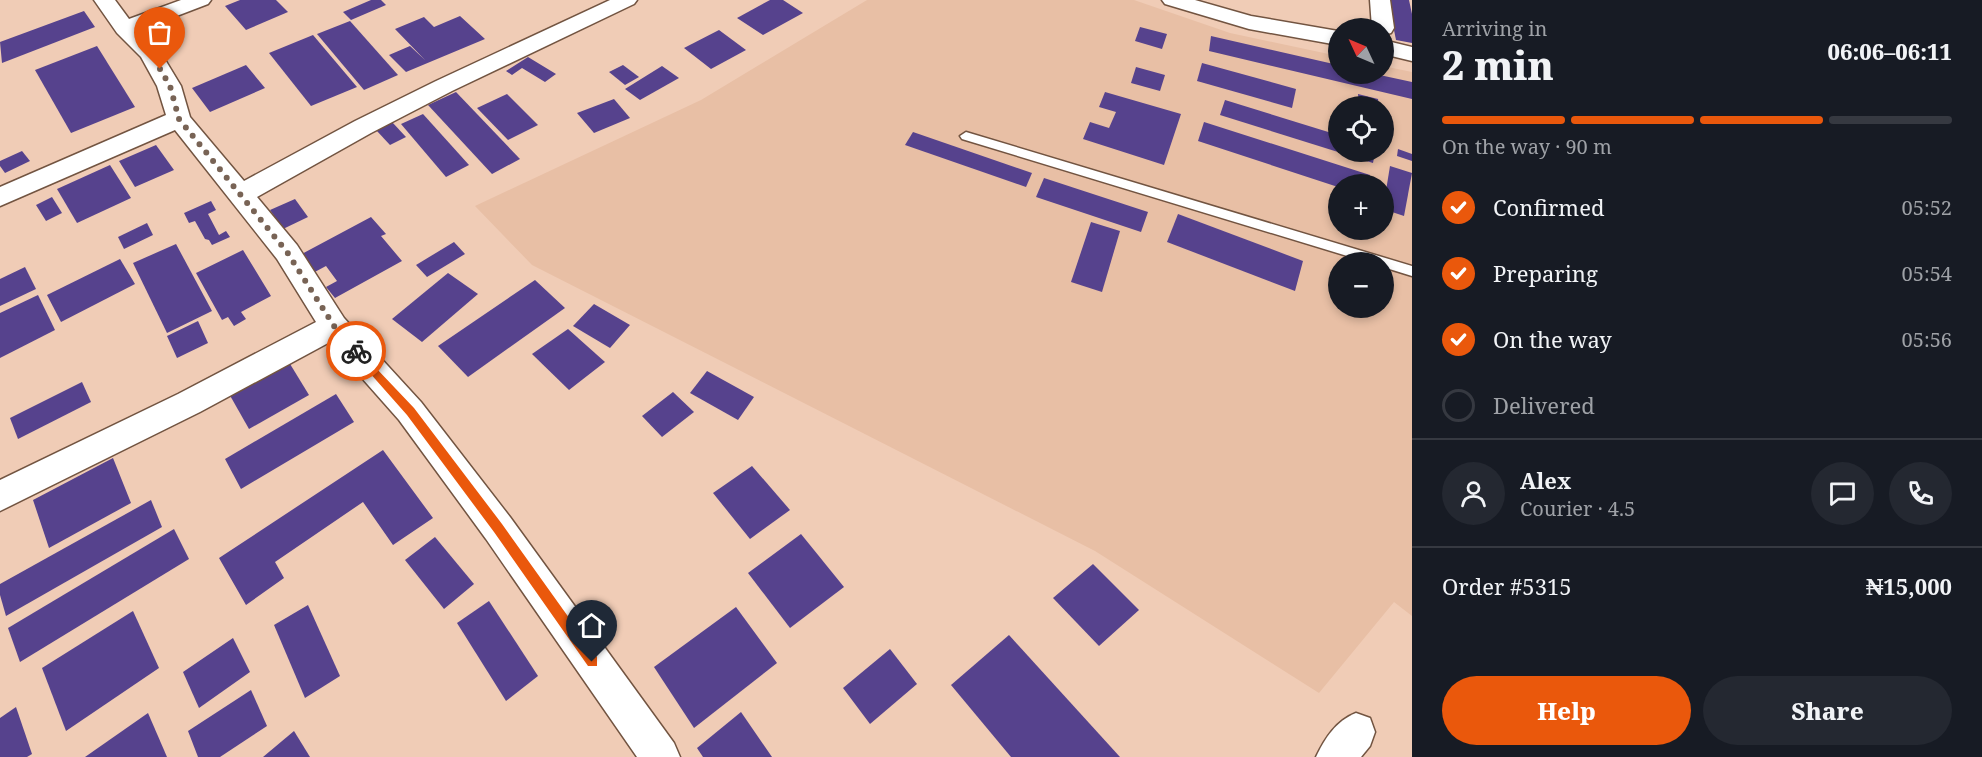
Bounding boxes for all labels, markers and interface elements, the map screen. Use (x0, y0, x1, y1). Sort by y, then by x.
pin (134, 7, 185, 69)
text: Arriving in (1442, 15, 1547, 42)
icon: bag (143, 16, 176, 49)
north arrow (1328, 18, 1394, 84)
map controls (1328, 18, 1394, 318)
text: 06:06–06:11 (1828, 36, 1952, 66)
text: 2 min (1442, 38, 1554, 91)
button: locate (1328, 96, 1394, 162)
text: On the way · 90 m (1442, 133, 1612, 160)
button: + (1328, 174, 1394, 240)
icon: check (1442, 191, 1475, 224)
text: Confirmed (1493, 192, 1604, 222)
text: 05:52 (1902, 194, 1952, 221)
button: − (1328, 252, 1394, 318)
icon: check (1442, 257, 1475, 290)
text: Preparing (1493, 258, 1598, 288)
text: 05:54 (1902, 260, 1952, 287)
courier (326, 321, 386, 381)
icon: check (1442, 323, 1475, 356)
text: On the way (1493, 324, 1612, 354)
text: 05:56 (1902, 326, 1952, 353)
icon: bike (340, 335, 373, 368)
text: Delivered (1493, 390, 1595, 420)
button: person (1442, 462, 1505, 525)
button: chat (1811, 462, 1874, 525)
button: phone (1889, 462, 1952, 525)
text: Alex (1520, 465, 1571, 495)
text: Courier · 4.5 (1520, 495, 1635, 522)
text: Order #5315 (1442, 571, 1572, 601)
text: ₦15,000 (1866, 571, 1952, 601)
pin (566, 600, 617, 662)
icon: home (575, 609, 608, 642)
button: Help (1442, 676, 1691, 745)
button: Share (1703, 676, 1952, 745)

